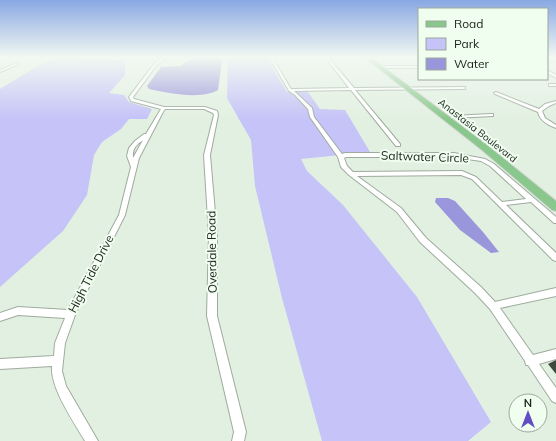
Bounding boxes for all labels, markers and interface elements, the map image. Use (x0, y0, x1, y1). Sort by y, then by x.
legend (418, 8, 548, 80)
text: Road (454, 16, 483, 31)
text: Park (454, 36, 480, 51)
text: Water (454, 56, 490, 71)
street label: Anastasia Boulevard (436, 96, 520, 165)
street label: Saltwater Circle (381, 147, 469, 166)
street label: Overdale Road (203, 211, 220, 293)
street label: High Tide Drive (64, 232, 117, 315)
north arrow (508, 393, 548, 433)
text: N (524, 396, 532, 410)

